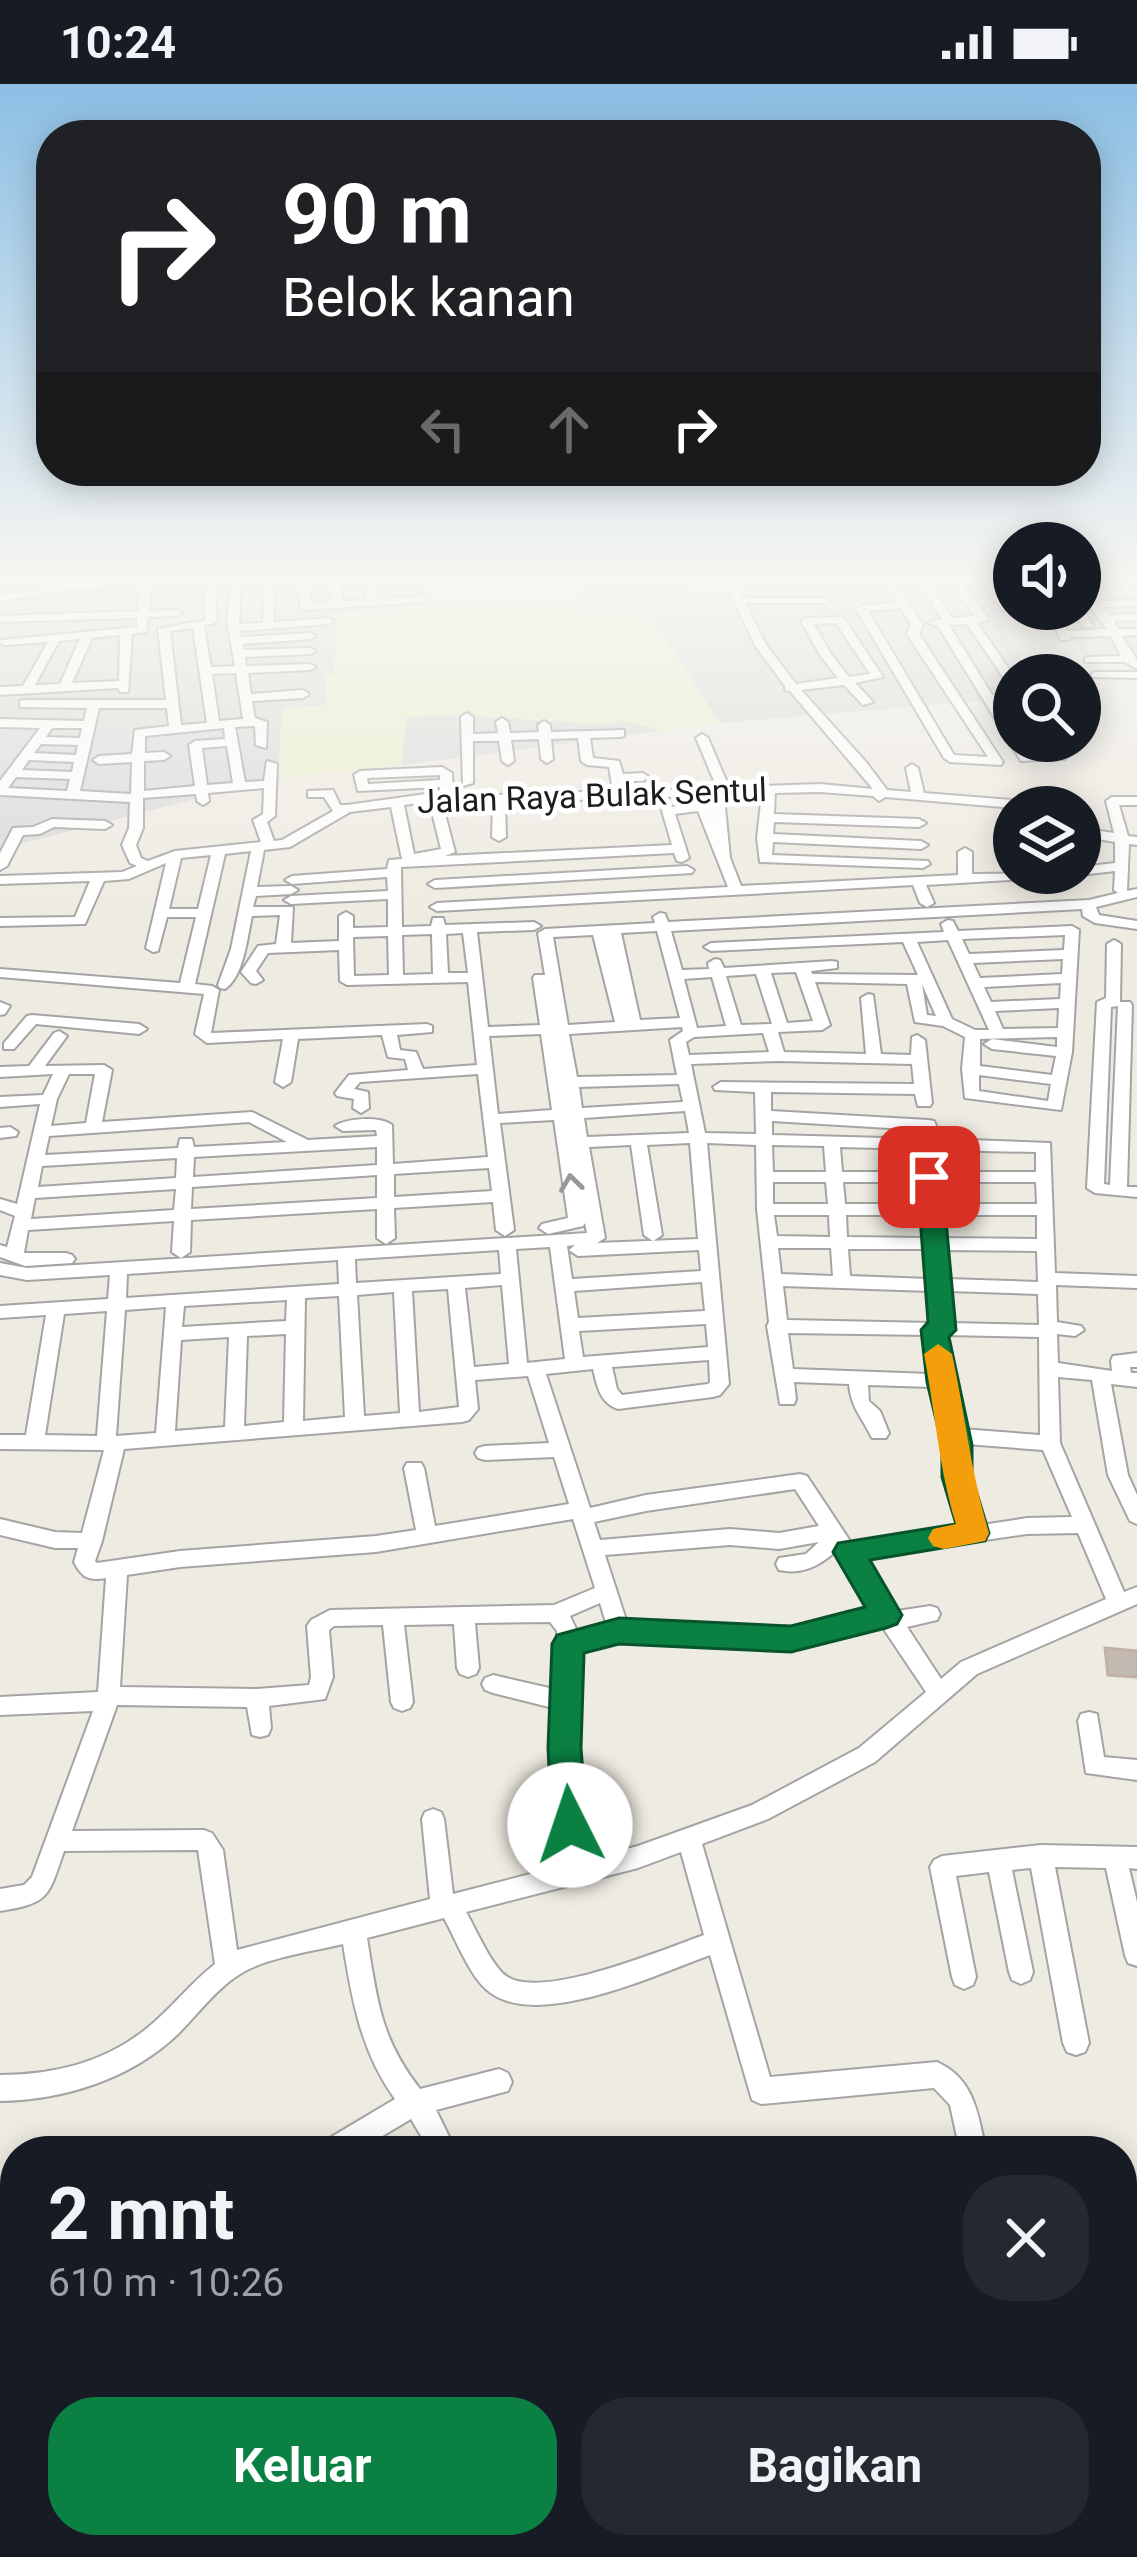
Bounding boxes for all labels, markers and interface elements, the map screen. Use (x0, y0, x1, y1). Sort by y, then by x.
text: 10:24 (60, 16, 176, 69)
text: 90 m (282, 165, 472, 264)
icon: right (84, 168, 240, 324)
text: Belok kanan (282, 266, 575, 329)
icon: left (410, 396, 476, 462)
icon: ahead (536, 396, 602, 462)
icon: right (662, 396, 728, 462)
map controls (993, 522, 1101, 894)
button: sound (993, 522, 1101, 630)
button: search (993, 654, 1101, 762)
street label: Jalan Raya Bulak Sentul (416, 770, 768, 821)
button: layers (993, 786, 1101, 894)
pin (878, 1126, 980, 1228)
icon: arrive (896, 1144, 962, 1210)
one-way arrow (560, 1174, 585, 1194)
position arrow (507, 1762, 633, 1888)
text: 2 mnt (48, 2172, 234, 2257)
button: close (963, 2175, 1089, 2301)
text: 610 m · 10:26 (48, 2260, 284, 2306)
button: Keluar (48, 2397, 557, 2535)
button: Bagikan (581, 2397, 1089, 2535)

